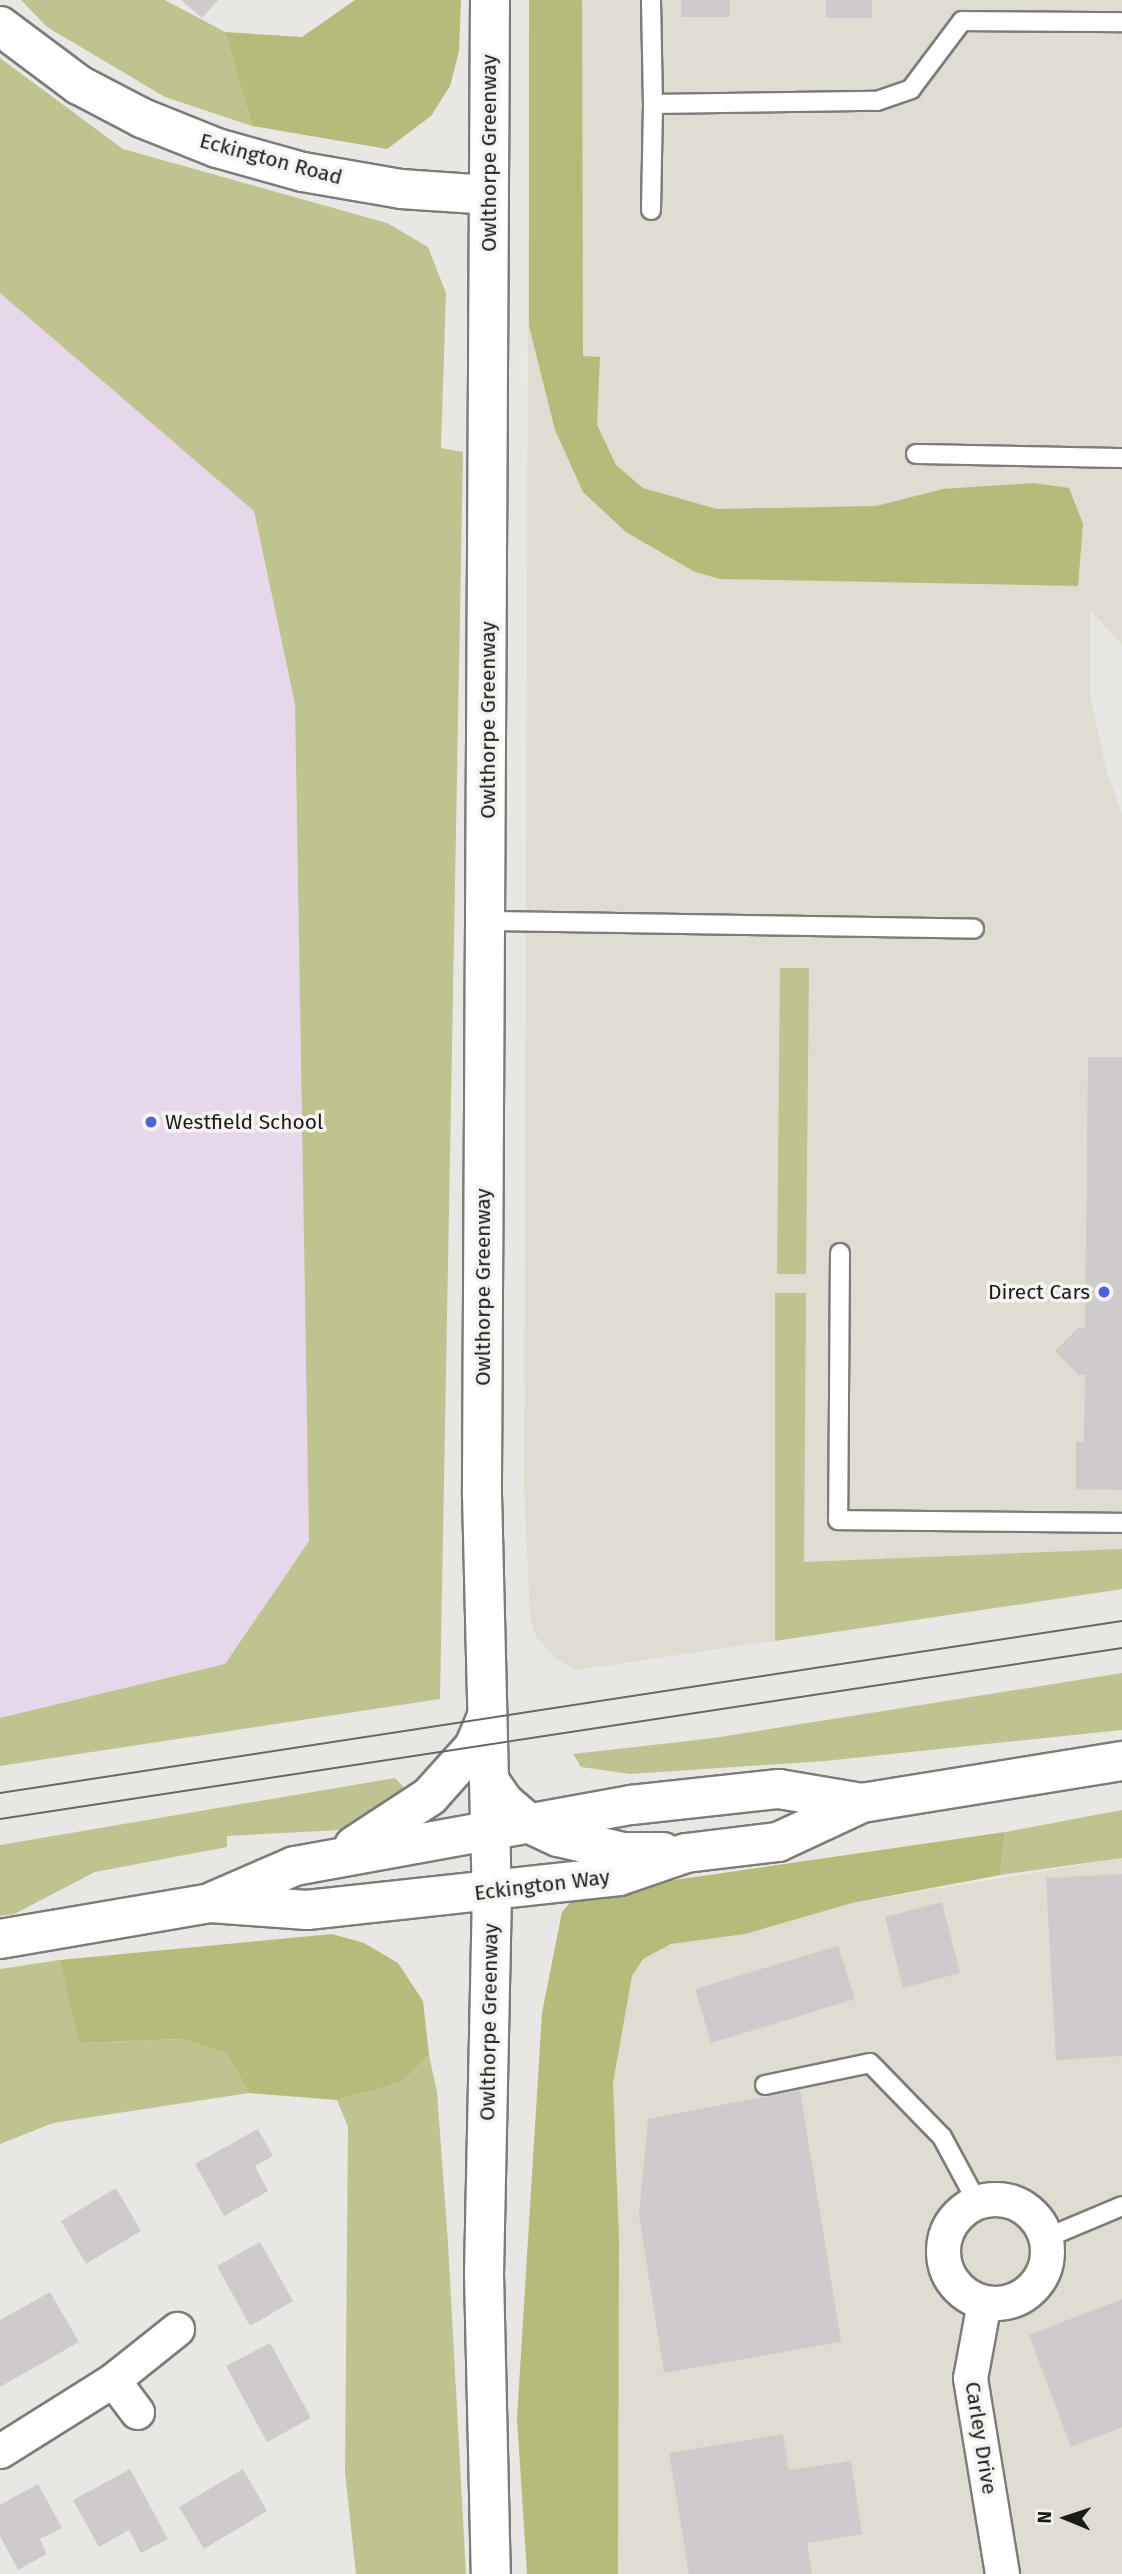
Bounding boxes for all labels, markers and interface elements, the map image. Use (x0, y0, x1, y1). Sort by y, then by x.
street label: Owlthorpe Greenway (476, 54, 502, 252)
street label: Eckington Road (197, 128, 345, 190)
street label: Owlthorpe Greenway (475, 621, 501, 819)
place label: Westfield School (165, 1109, 323, 1135)
marker: Westfield School (143, 1114, 159, 1130)
street label: Owlthorpe Greenway (470, 1188, 496, 1386)
place label: Direct Cars (988, 1279, 1090, 1305)
marker: Direct Cars (1096, 1284, 1112, 1300)
street label: Eckington Way (473, 1864, 611, 1906)
street label: Owlthorpe Greenway (475, 1923, 503, 2121)
street label: Carley Drive (960, 2380, 1002, 2496)
north arrow (1031, 2483, 1101, 2553)
text: N (1033, 2511, 1056, 2524)

